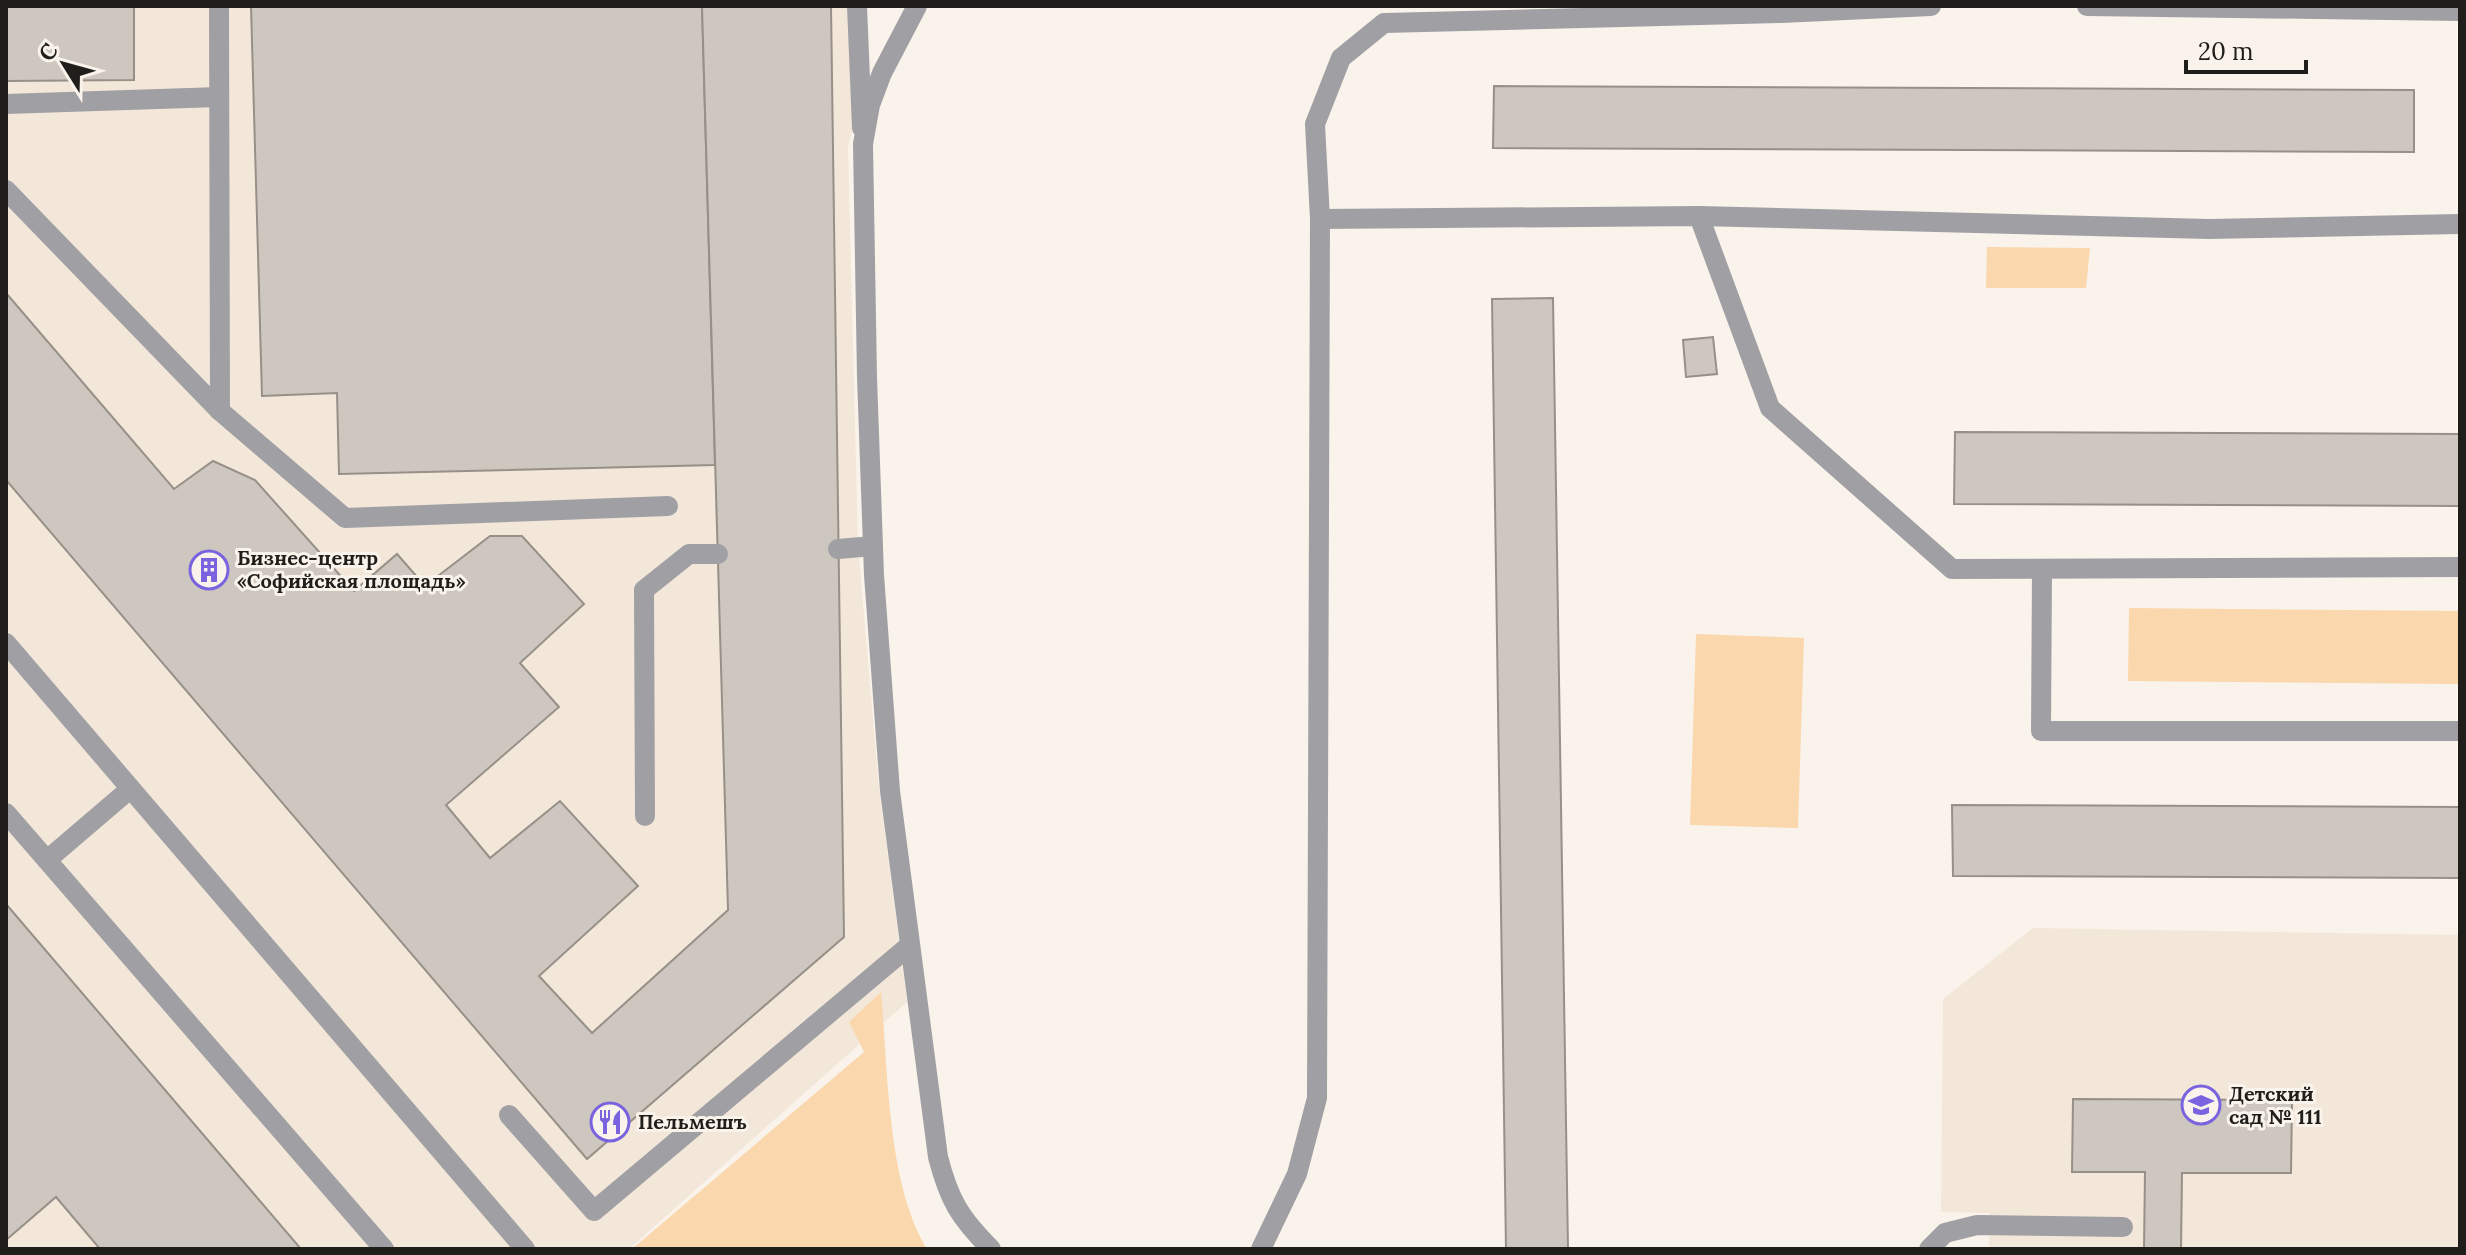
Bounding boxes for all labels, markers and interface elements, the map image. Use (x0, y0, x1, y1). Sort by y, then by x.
north arrow (24, 24, 104, 104)
scale bar (2186, 24, 2306, 74)
text: 20 m (2198, 36, 2254, 67)
text: С (32, 37, 64, 66)
place label: Бизнес-центр «Софийская площадь» (237, 545, 466, 593)
building icon: Бизнес-центр «Софийская площадь» (188, 549, 230, 591)
place label: Детский сад № 111 (2229, 1081, 2322, 1129)
school or university icon: Детский сад № 111 (2180, 1084, 2222, 1126)
restaurant icon: Пельмешъ (589, 1101, 631, 1143)
place label: Пельмешъ (638, 1109, 747, 1134)

